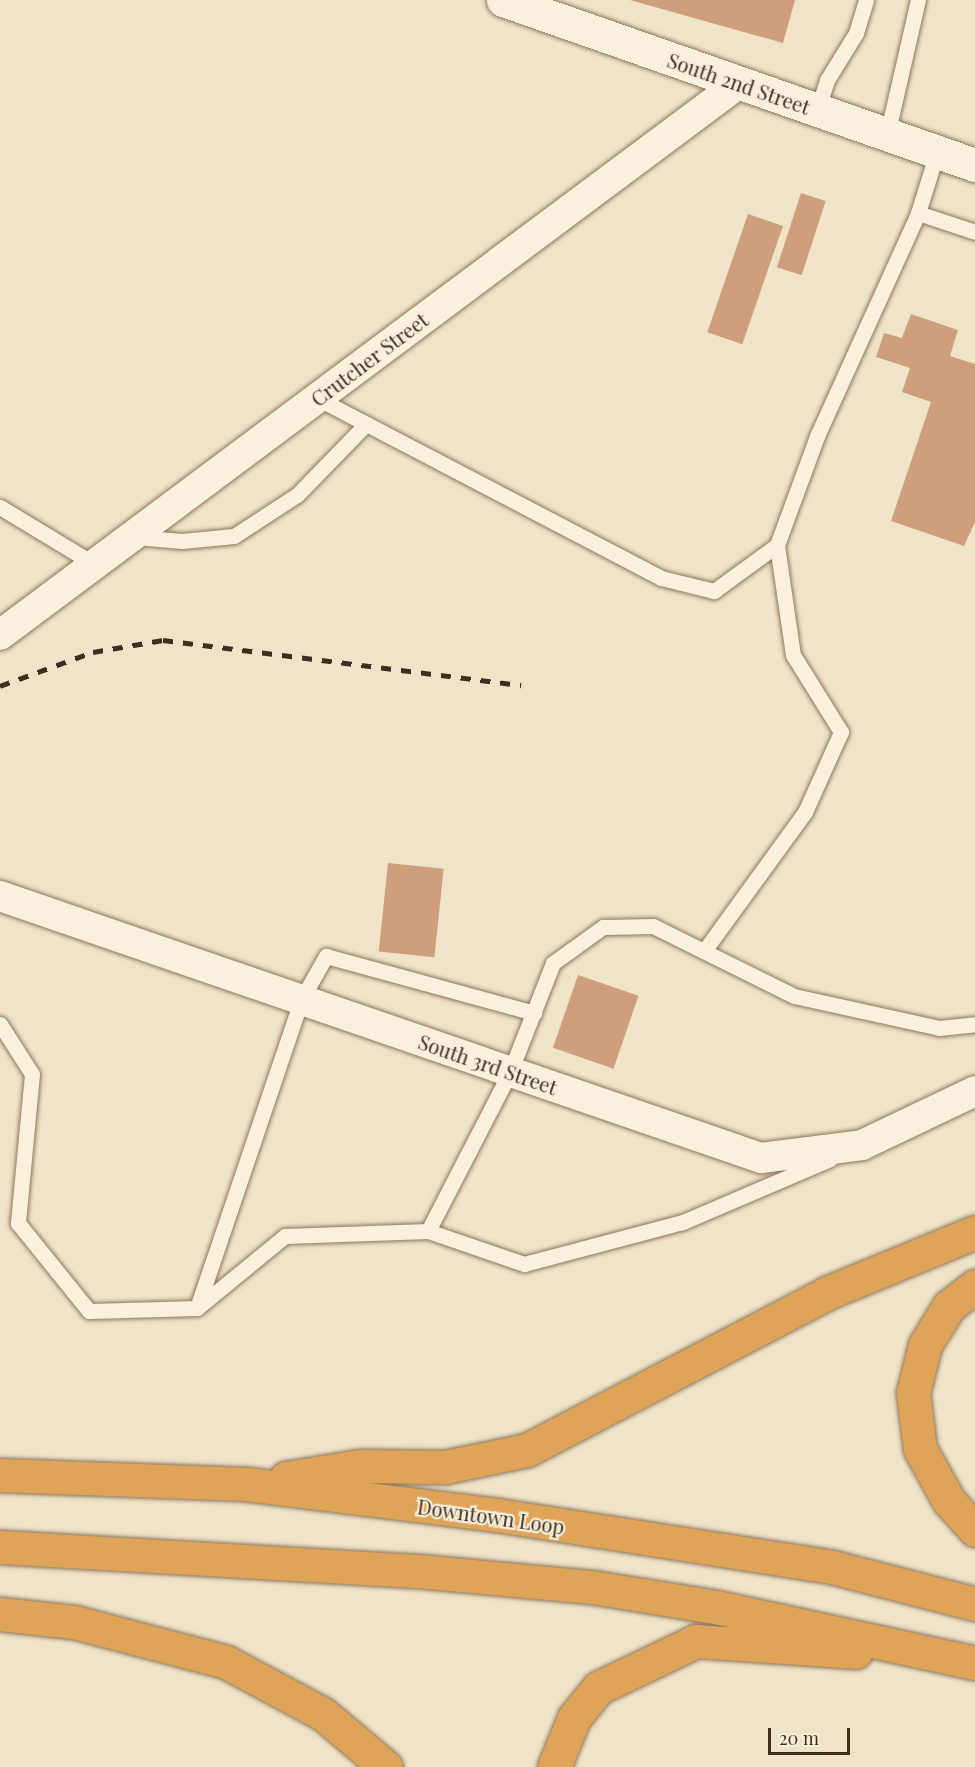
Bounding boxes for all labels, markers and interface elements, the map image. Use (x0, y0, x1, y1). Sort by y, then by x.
street label: South 2nd Street (665, 47, 813, 119)
street label: Crutcher Street (306, 307, 432, 411)
street label: South 3rd Street (416, 1029, 560, 1099)
street label: Downtown Loop (416, 1494, 566, 1538)
scale bar (771, 1716, 854, 1754)
text: 20 m (779, 1726, 819, 1750)

